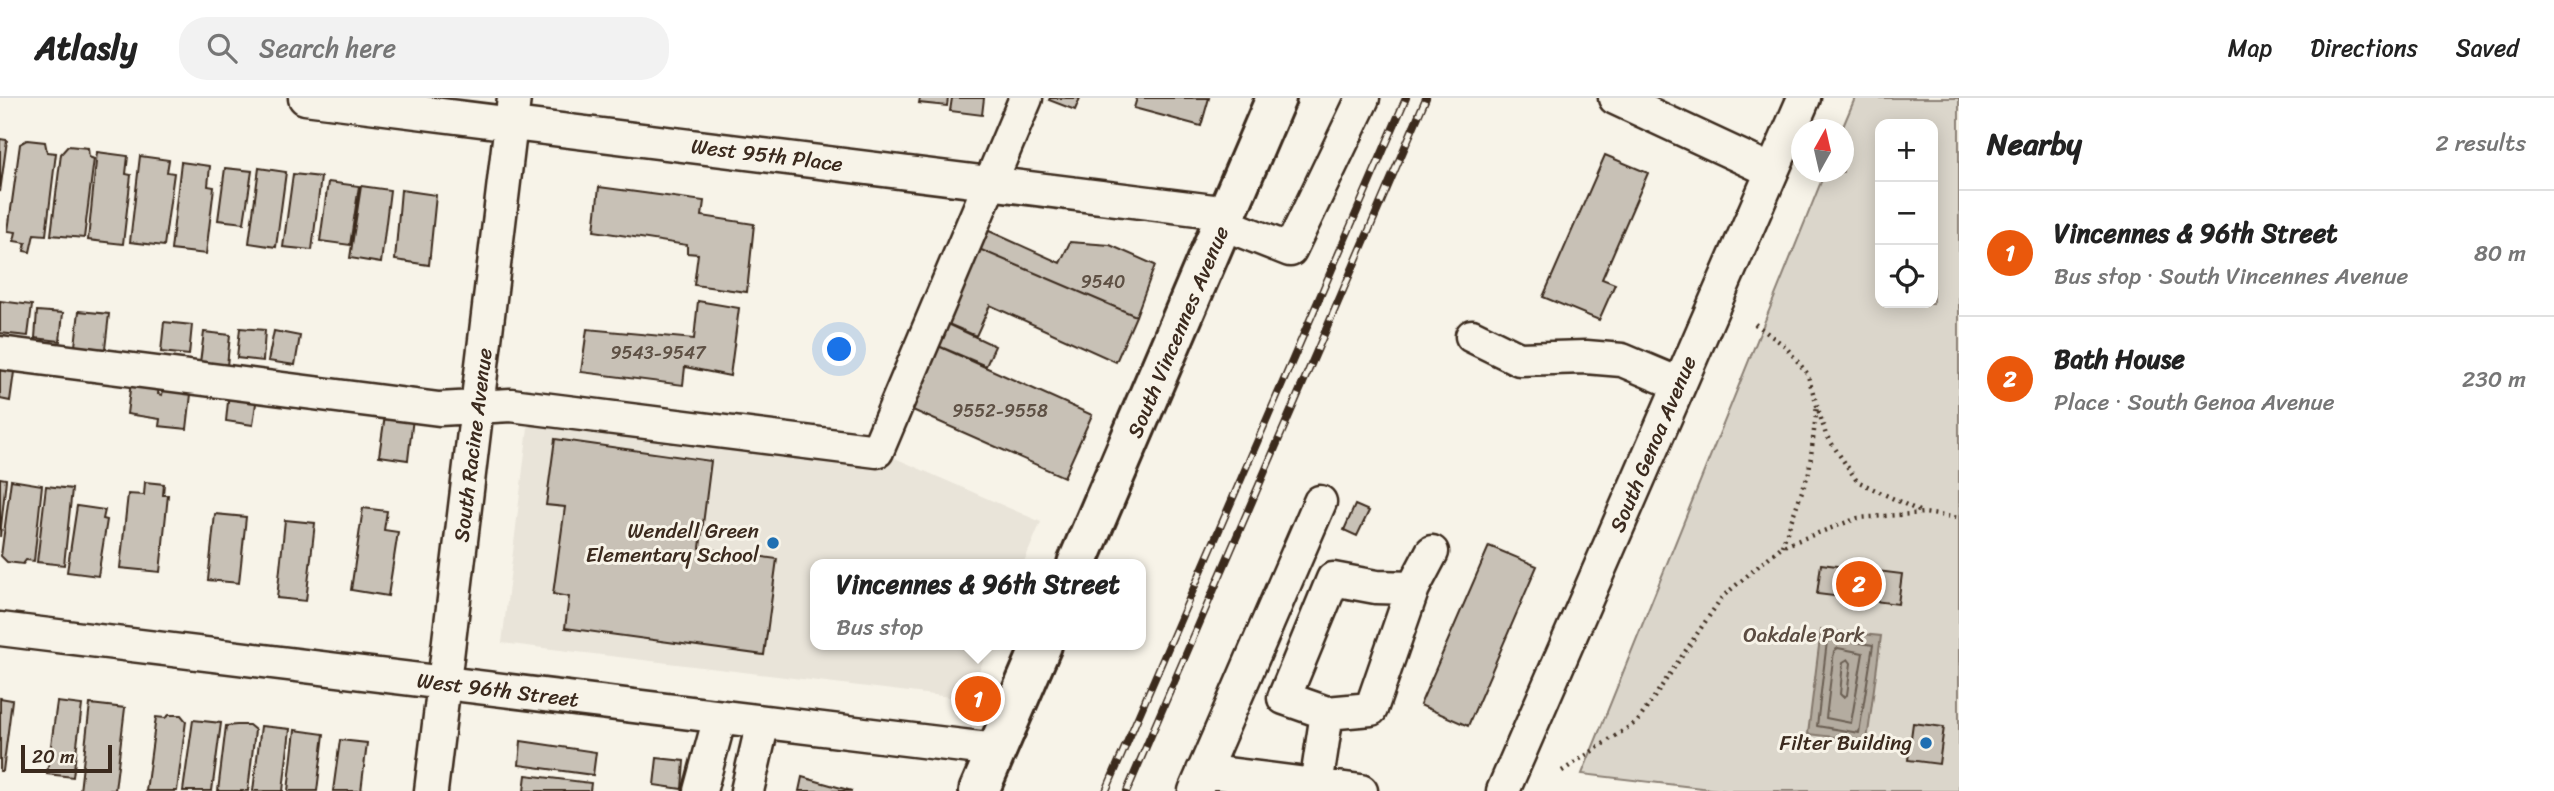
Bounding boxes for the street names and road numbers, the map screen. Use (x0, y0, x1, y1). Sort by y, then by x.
street label: West 95th Place (689, 127, 845, 183)
street label: South Vincennes Avenue (1116, 220, 1240, 444)
street label: South Racine Avenue (442, 346, 504, 544)
street label: South Genoa Avenue (1599, 349, 1708, 538)
street label: West 96th Street (415, 661, 581, 719)

